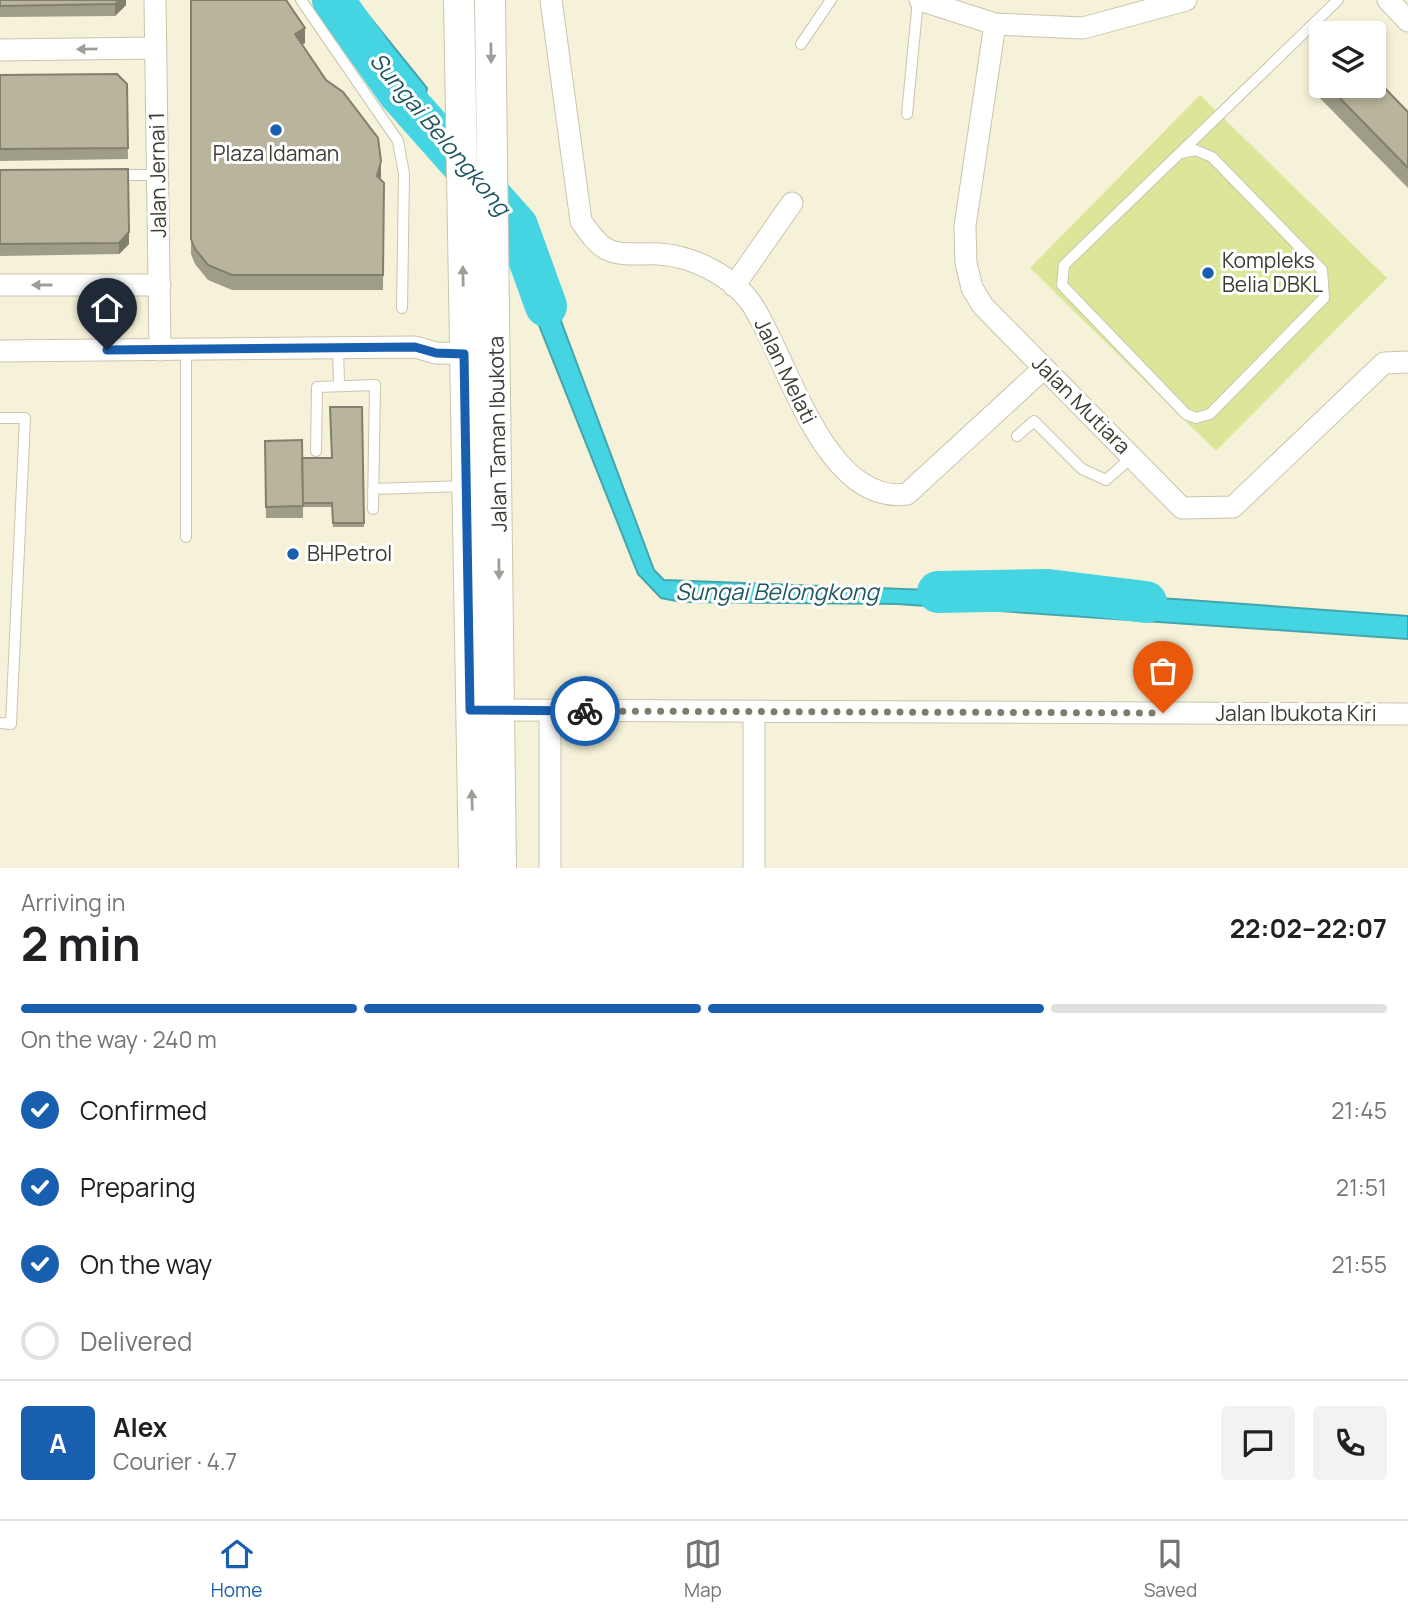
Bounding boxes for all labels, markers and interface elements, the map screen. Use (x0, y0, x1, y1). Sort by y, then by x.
map controls (1309, 21, 1386, 98)
button: layers (1309, 21, 1386, 98)
one-way arrow (485, 42, 497, 64)
one-way arrow (76, 43, 98, 54)
water label: Sungai Belongkong (363, 45, 520, 223)
street label: Jalan Jernai 1 (142, 112, 172, 238)
marker: Plaza Idaman (268, 122, 284, 138)
place label: Plaza Idaman (213, 139, 339, 167)
place label: Kompleks Belia DBKL (1222, 246, 1323, 298)
one-way arrow (457, 265, 469, 287)
marker: Kompleks Belia DBKL (1200, 265, 1216, 281)
pin (77, 278, 137, 350)
one-way arrow (31, 279, 53, 291)
icon: home (88, 289, 126, 327)
street label: Jalan Melati (748, 313, 824, 428)
street label: Jalan Taman Ibukota (481, 336, 513, 532)
street label: Jalan Mutiara (1026, 349, 1137, 460)
place label: BHPetrol (307, 539, 392, 567)
marker: BHPetrol (285, 546, 301, 562)
one-way arrow (493, 558, 505, 580)
water label: Sungai Belongkong (675, 575, 881, 607)
pin (1133, 641, 1193, 713)
icon: bag (1144, 652, 1182, 690)
courier (550, 676, 620, 746)
icon: bike (566, 692, 604, 730)
street label: Jalan Ibukota Kiri (1215, 699, 1377, 727)
one-way arrow (466, 789, 478, 811)
text: Arriving in (21, 886, 126, 918)
text: 22:02–22:07 (1230, 910, 1387, 946)
text: 2 min (21, 912, 141, 975)
text: On the way · 240 m (21, 1023, 217, 1055)
icon: check (21, 1091, 59, 1129)
text: Confirmed (80, 1092, 207, 1128)
text: 21:45 (1331, 1094, 1387, 1126)
icon: check (21, 1168, 59, 1206)
text: Preparing (80, 1169, 196, 1205)
text: 21:51 (1336, 1171, 1387, 1203)
icon: check (21, 1245, 59, 1283)
text: On the way (80, 1246, 212, 1282)
text: 21:55 (1331, 1248, 1387, 1280)
text: Delivered (80, 1323, 192, 1359)
button: chat (1221, 1406, 1295, 1480)
button: phone (1313, 1406, 1387, 1480)
text: Alex (113, 1409, 167, 1445)
text: A (49, 1425, 67, 1461)
text: Courier · 4.7 (113, 1445, 237, 1477)
tab: Home (211, 1535, 262, 1603)
tab: Map (684, 1535, 722, 1603)
tab: Saved (1144, 1535, 1197, 1603)

